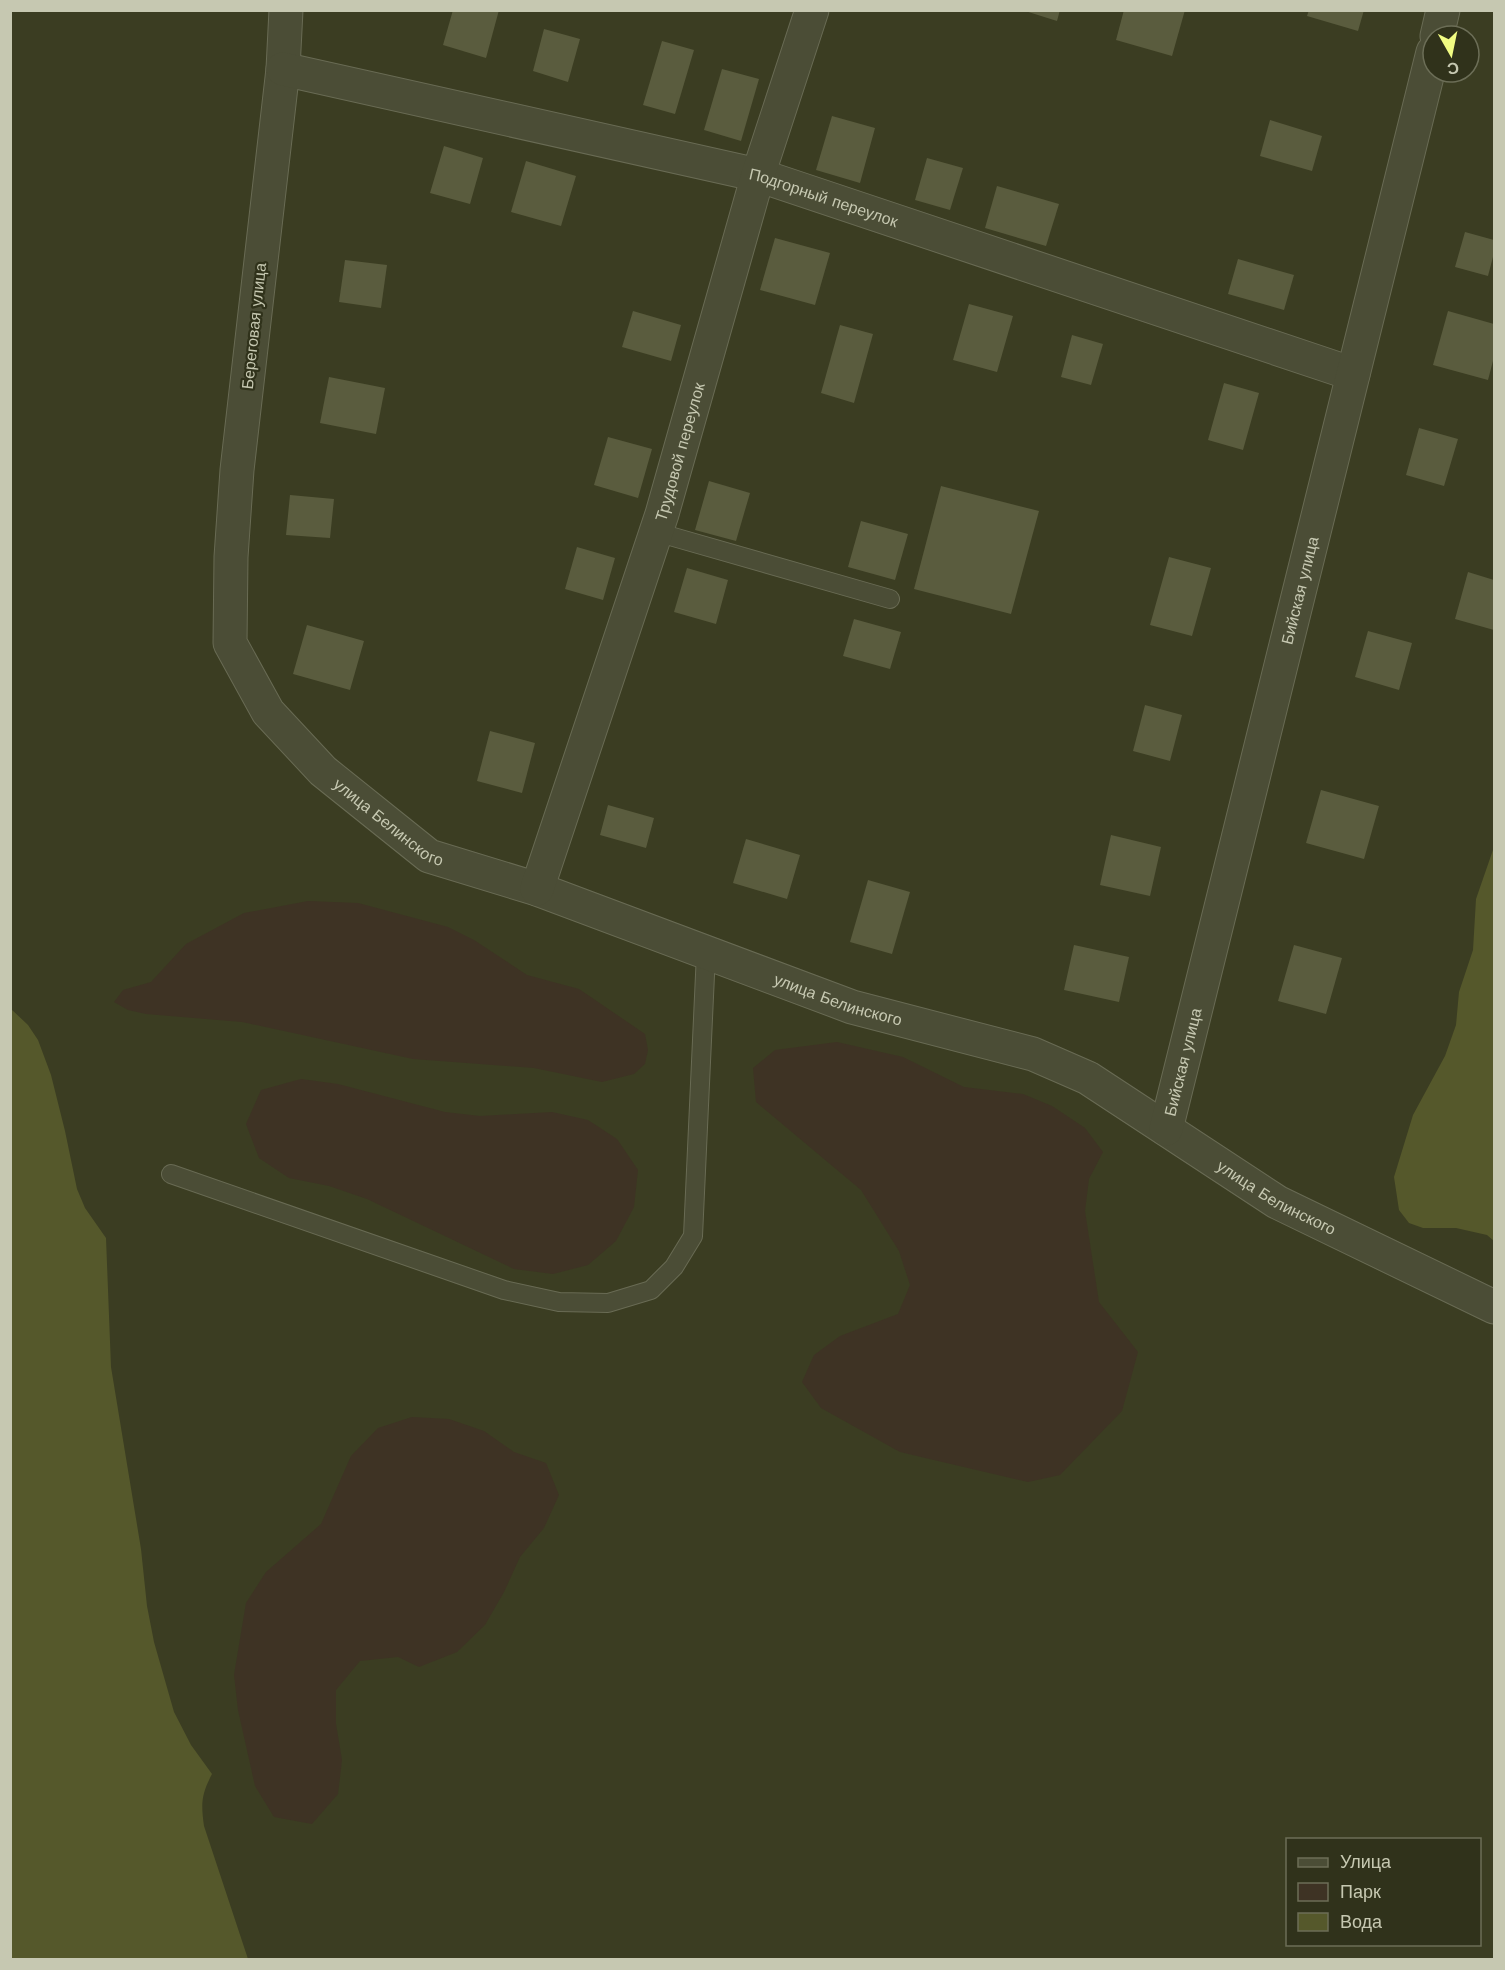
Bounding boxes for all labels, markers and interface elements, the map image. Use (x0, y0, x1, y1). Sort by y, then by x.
north arrow (1421, 24, 1481, 84)
text: С (1446, 58, 1460, 79)
street label: Подгорный переулок (748, 164, 902, 231)
street label: Береговая улица (238, 262, 270, 390)
street label: Трудовой переулок (651, 379, 709, 524)
street label: Бийская улица (1277, 534, 1322, 646)
street label: улица Белинского (330, 774, 446, 869)
street label: улица Белинского (771, 969, 904, 1029)
street label: Бийская улица (1160, 1006, 1205, 1118)
street label: улица Белинского (1214, 1156, 1339, 1239)
legend (1286, 1838, 1481, 1946)
text: Улица (1340, 1851, 1392, 1872)
text: Парк (1340, 1881, 1381, 1902)
text: Вода (1340, 1911, 1383, 1932)

